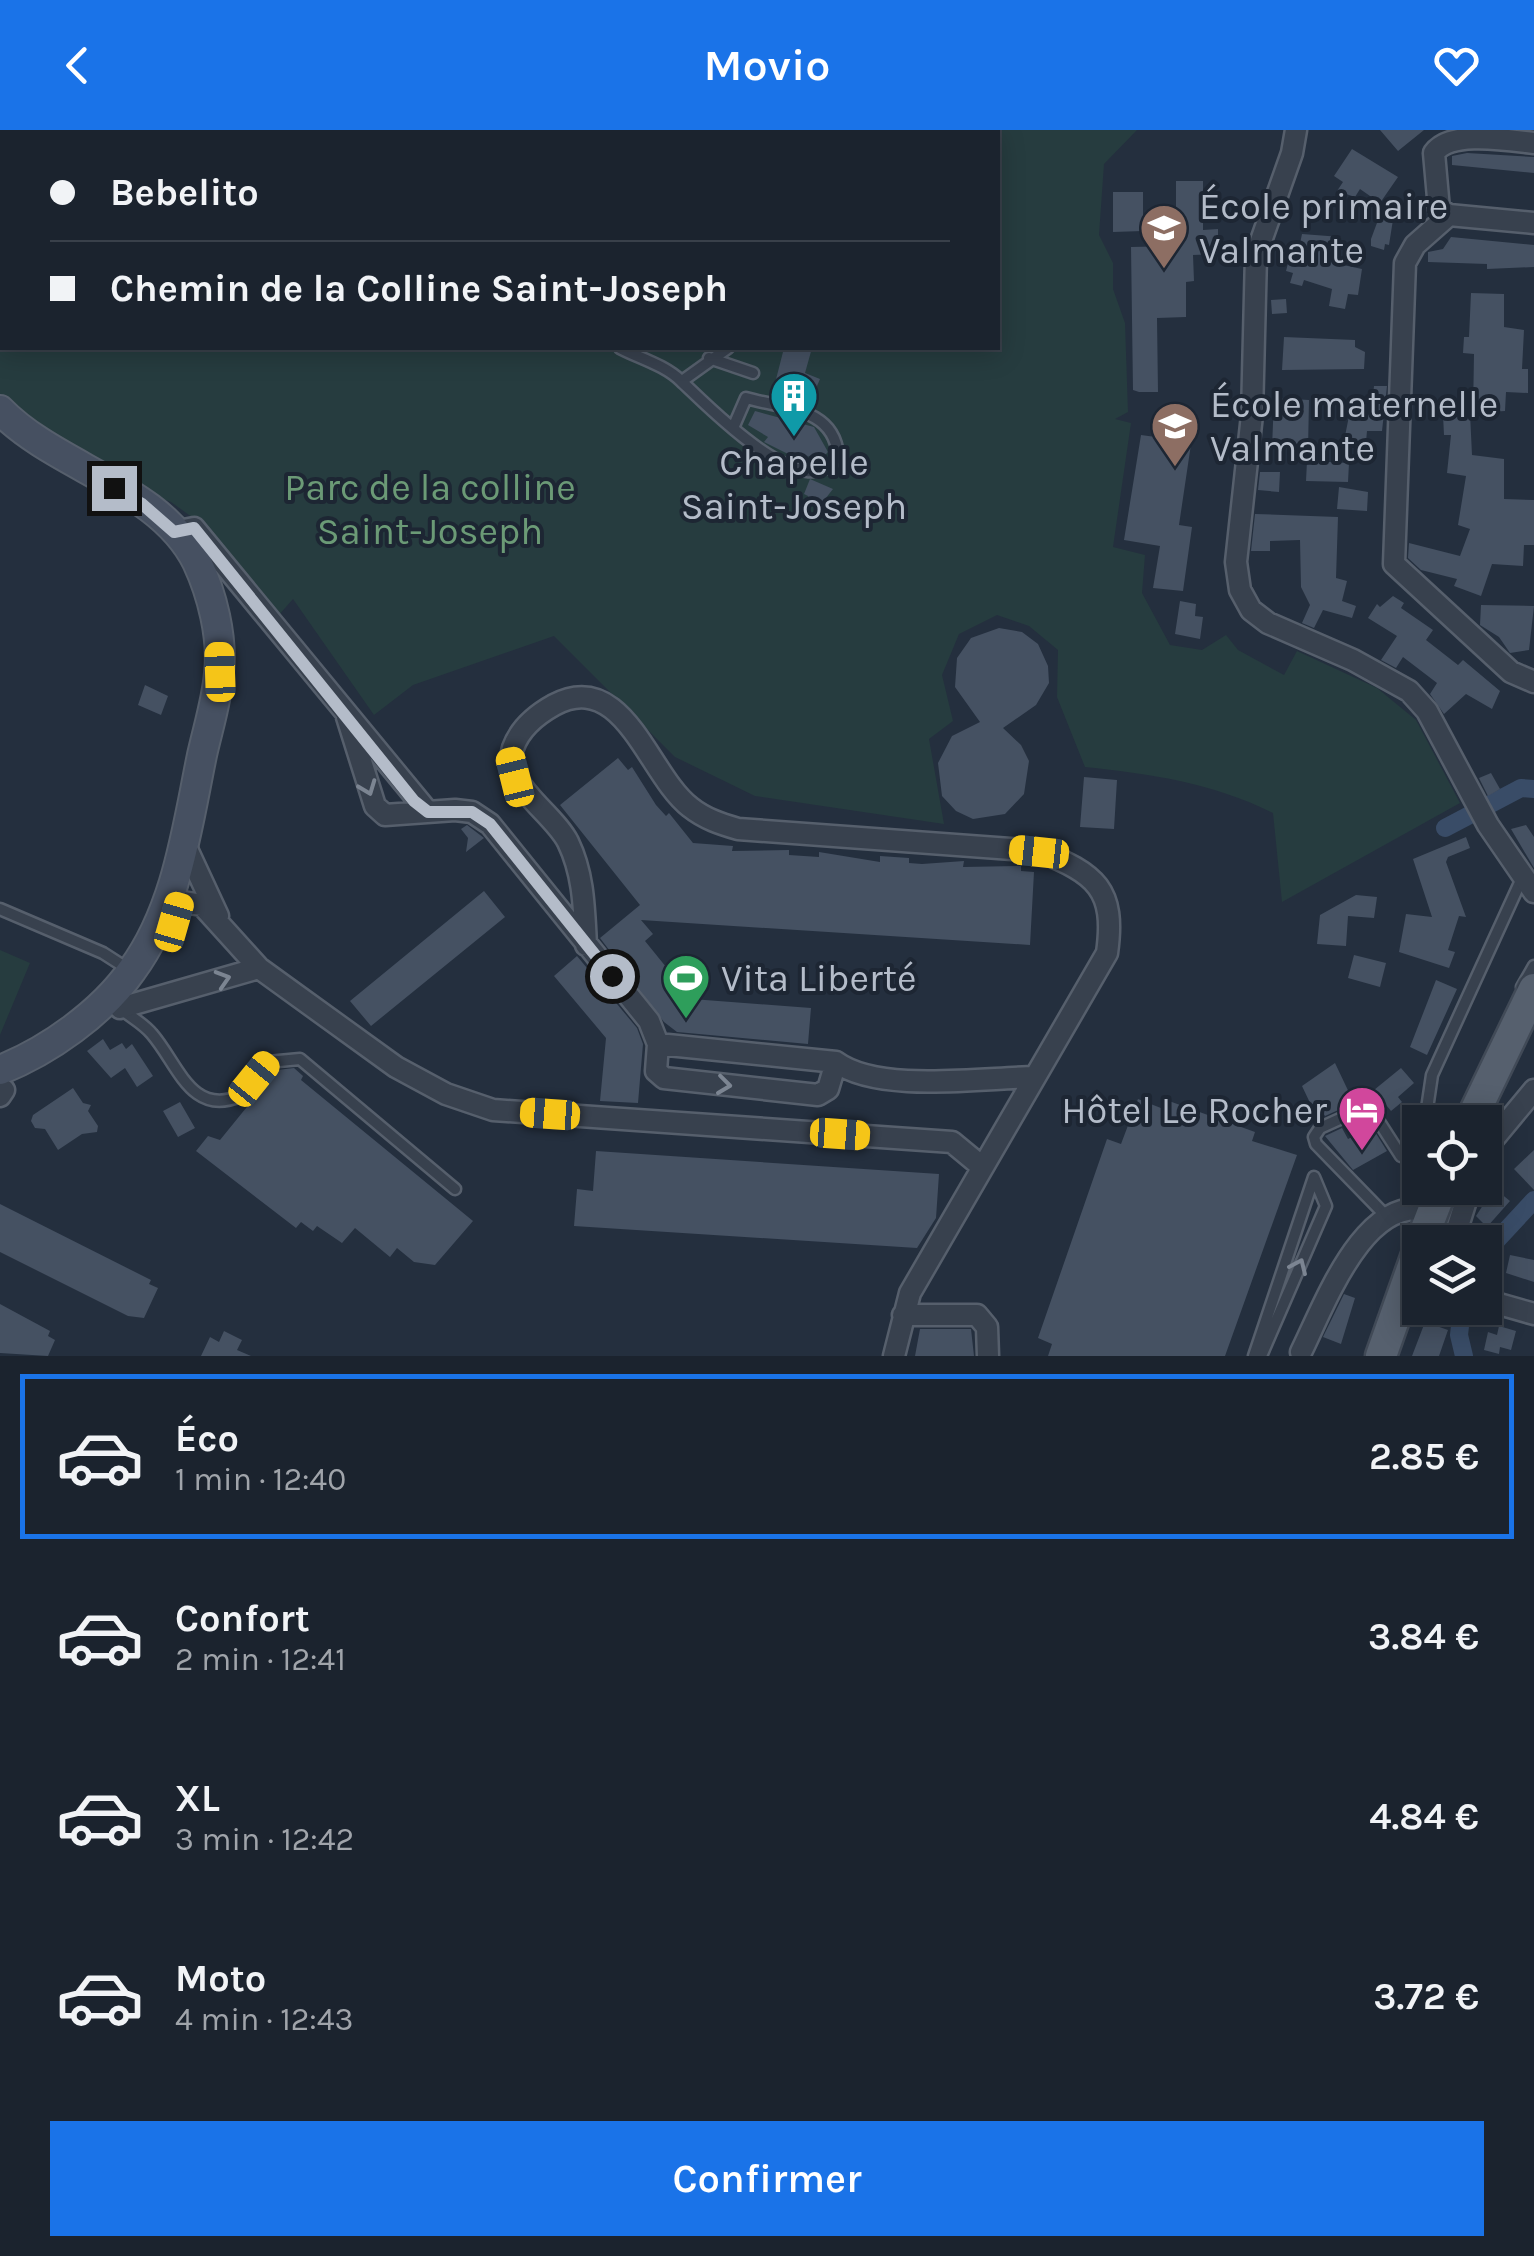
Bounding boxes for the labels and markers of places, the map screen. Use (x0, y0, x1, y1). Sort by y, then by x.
place label: École primaire Valmante (1199, 183, 1448, 273)
school or university icon: École primaire Valmante (1138, 202, 1190, 270)
building icon: Chapelle Saint-Joseph (768, 370, 820, 438)
place label: École maternelle Valmante (1210, 381, 1498, 471)
school or university icon: École maternelle Valmante (1149, 400, 1201, 468)
place label: Chapelle Saint-Joseph (681, 440, 907, 529)
sports icon: Vita Liberté (660, 952, 712, 1020)
place label: Vita Liberté (721, 956, 917, 1001)
hotel icon: Hôtel Le Rocher (1336, 1084, 1388, 1152)
place label: Hôtel Le Rocher (1061, 1088, 1327, 1133)

